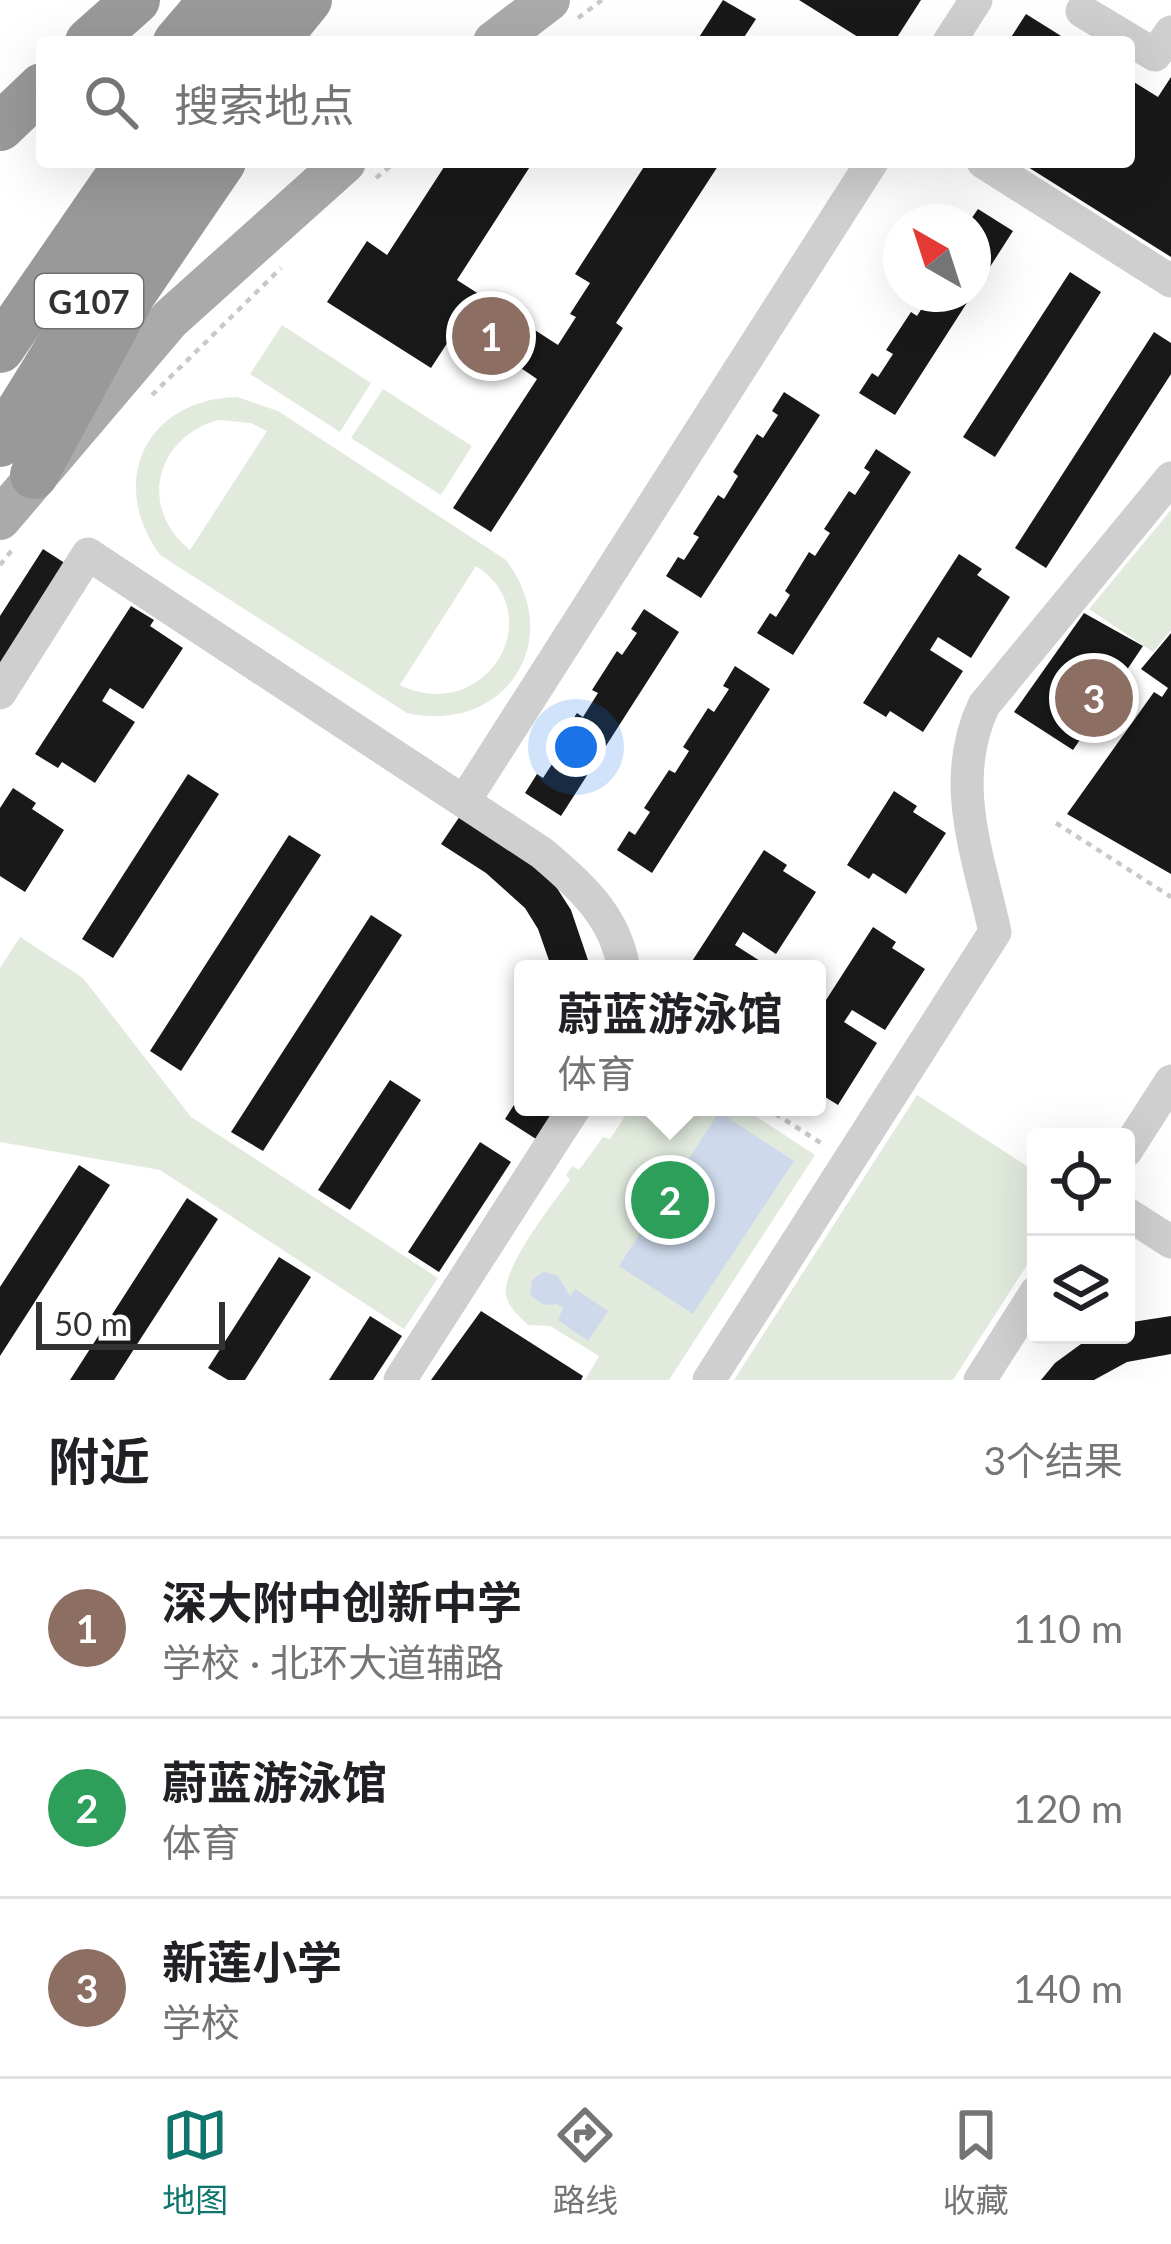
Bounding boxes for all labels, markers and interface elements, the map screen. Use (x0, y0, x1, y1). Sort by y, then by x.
search box (36, 36, 1135, 168)
icon: search (78, 69, 144, 135)
text: 搜索地点 (174, 78, 354, 132)
north arrow (883, 204, 991, 312)
road number: G107 (35, 274, 143, 328)
pin: 1 (452, 291, 530, 381)
pin: 3 (1055, 653, 1133, 743)
your location (546, 717, 606, 777)
popup (514, 960, 826, 1116)
text: 蔚蓝游泳馆 (557, 986, 783, 1040)
text: 体育 (557, 1050, 636, 1096)
map controls (1027, 1128, 1135, 1344)
button: locate (1027, 1128, 1135, 1236)
pin: 2 (631, 1155, 709, 1245)
button: layers (1027, 1236, 1135, 1344)
scale bar (36, 1296, 225, 1349)
text: 50 m (54, 1303, 128, 1343)
text: 附近 (48, 1430, 150, 1491)
text: 3个结果 (983, 1437, 1123, 1483)
text: 深大附中创新中学 (162, 1575, 522, 1629)
text: 1 (76, 1605, 98, 1651)
text: 110 m (1013, 1605, 1123, 1651)
text: 学校 · 北环大道辅路 (162, 1639, 504, 1685)
text: 蔚蓝游泳馆 (162, 1755, 387, 1809)
text: 2 (76, 1785, 98, 1831)
text: 120 m (1013, 1785, 1123, 1831)
text: 体育 (162, 1819, 240, 1865)
text: 新莲小学 (162, 1935, 342, 1989)
text: 3 (76, 1965, 98, 2011)
text: 140 m (1013, 1965, 1123, 2011)
text: 学校 (162, 1999, 240, 2045)
tab: 地图 (162, 2102, 228, 2222)
tab: 路线 (552, 2102, 618, 2222)
tab: 收藏 (943, 2102, 1009, 2222)

